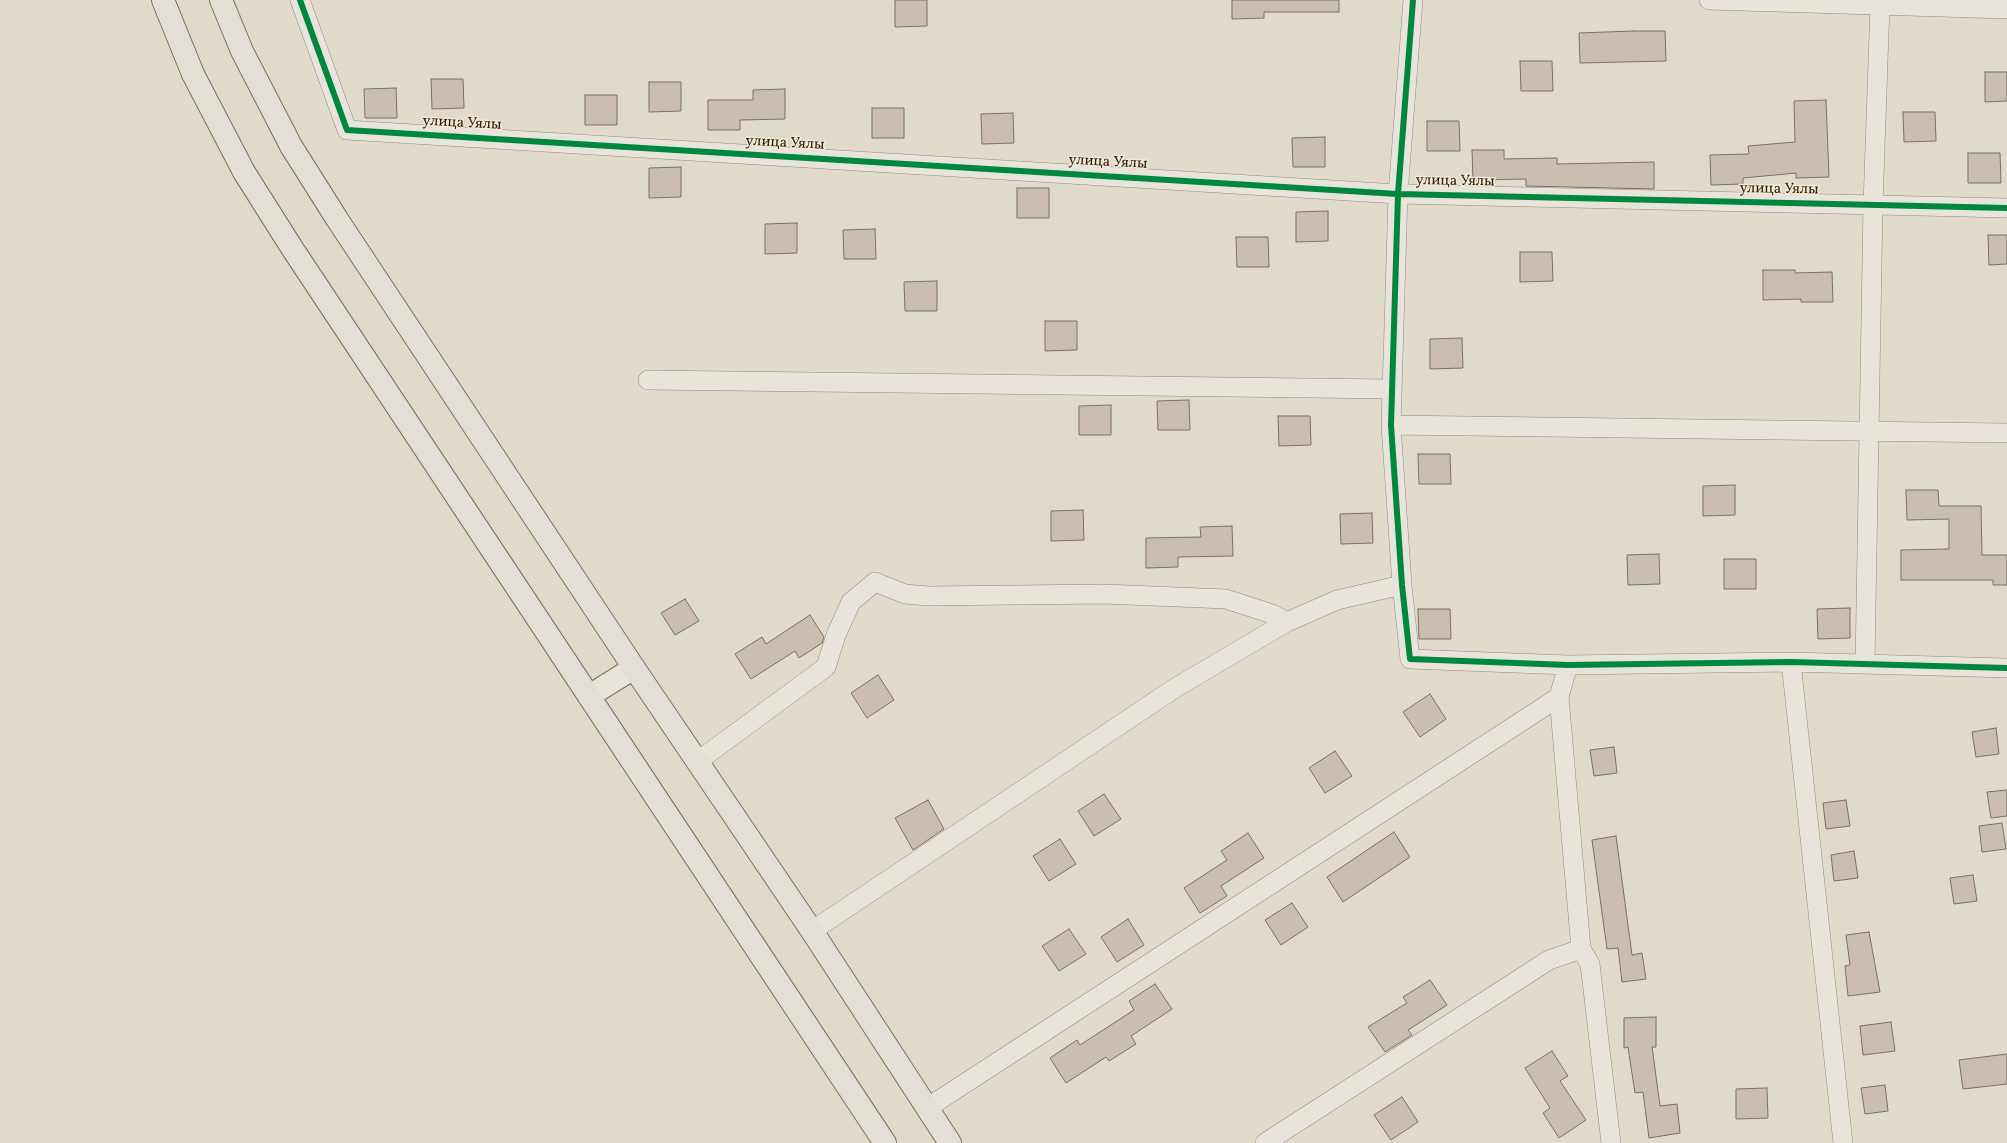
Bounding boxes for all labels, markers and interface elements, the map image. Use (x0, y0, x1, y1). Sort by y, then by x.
street label: улица Уялы (422, 113, 502, 135)
street label: улица Уялы (745, 133, 825, 155)
street label: улица Уялы (1068, 152, 1148, 174)
street label: улица Уялы (1415, 172, 1495, 192)
street label: улица Уялы (1739, 180, 1819, 200)

